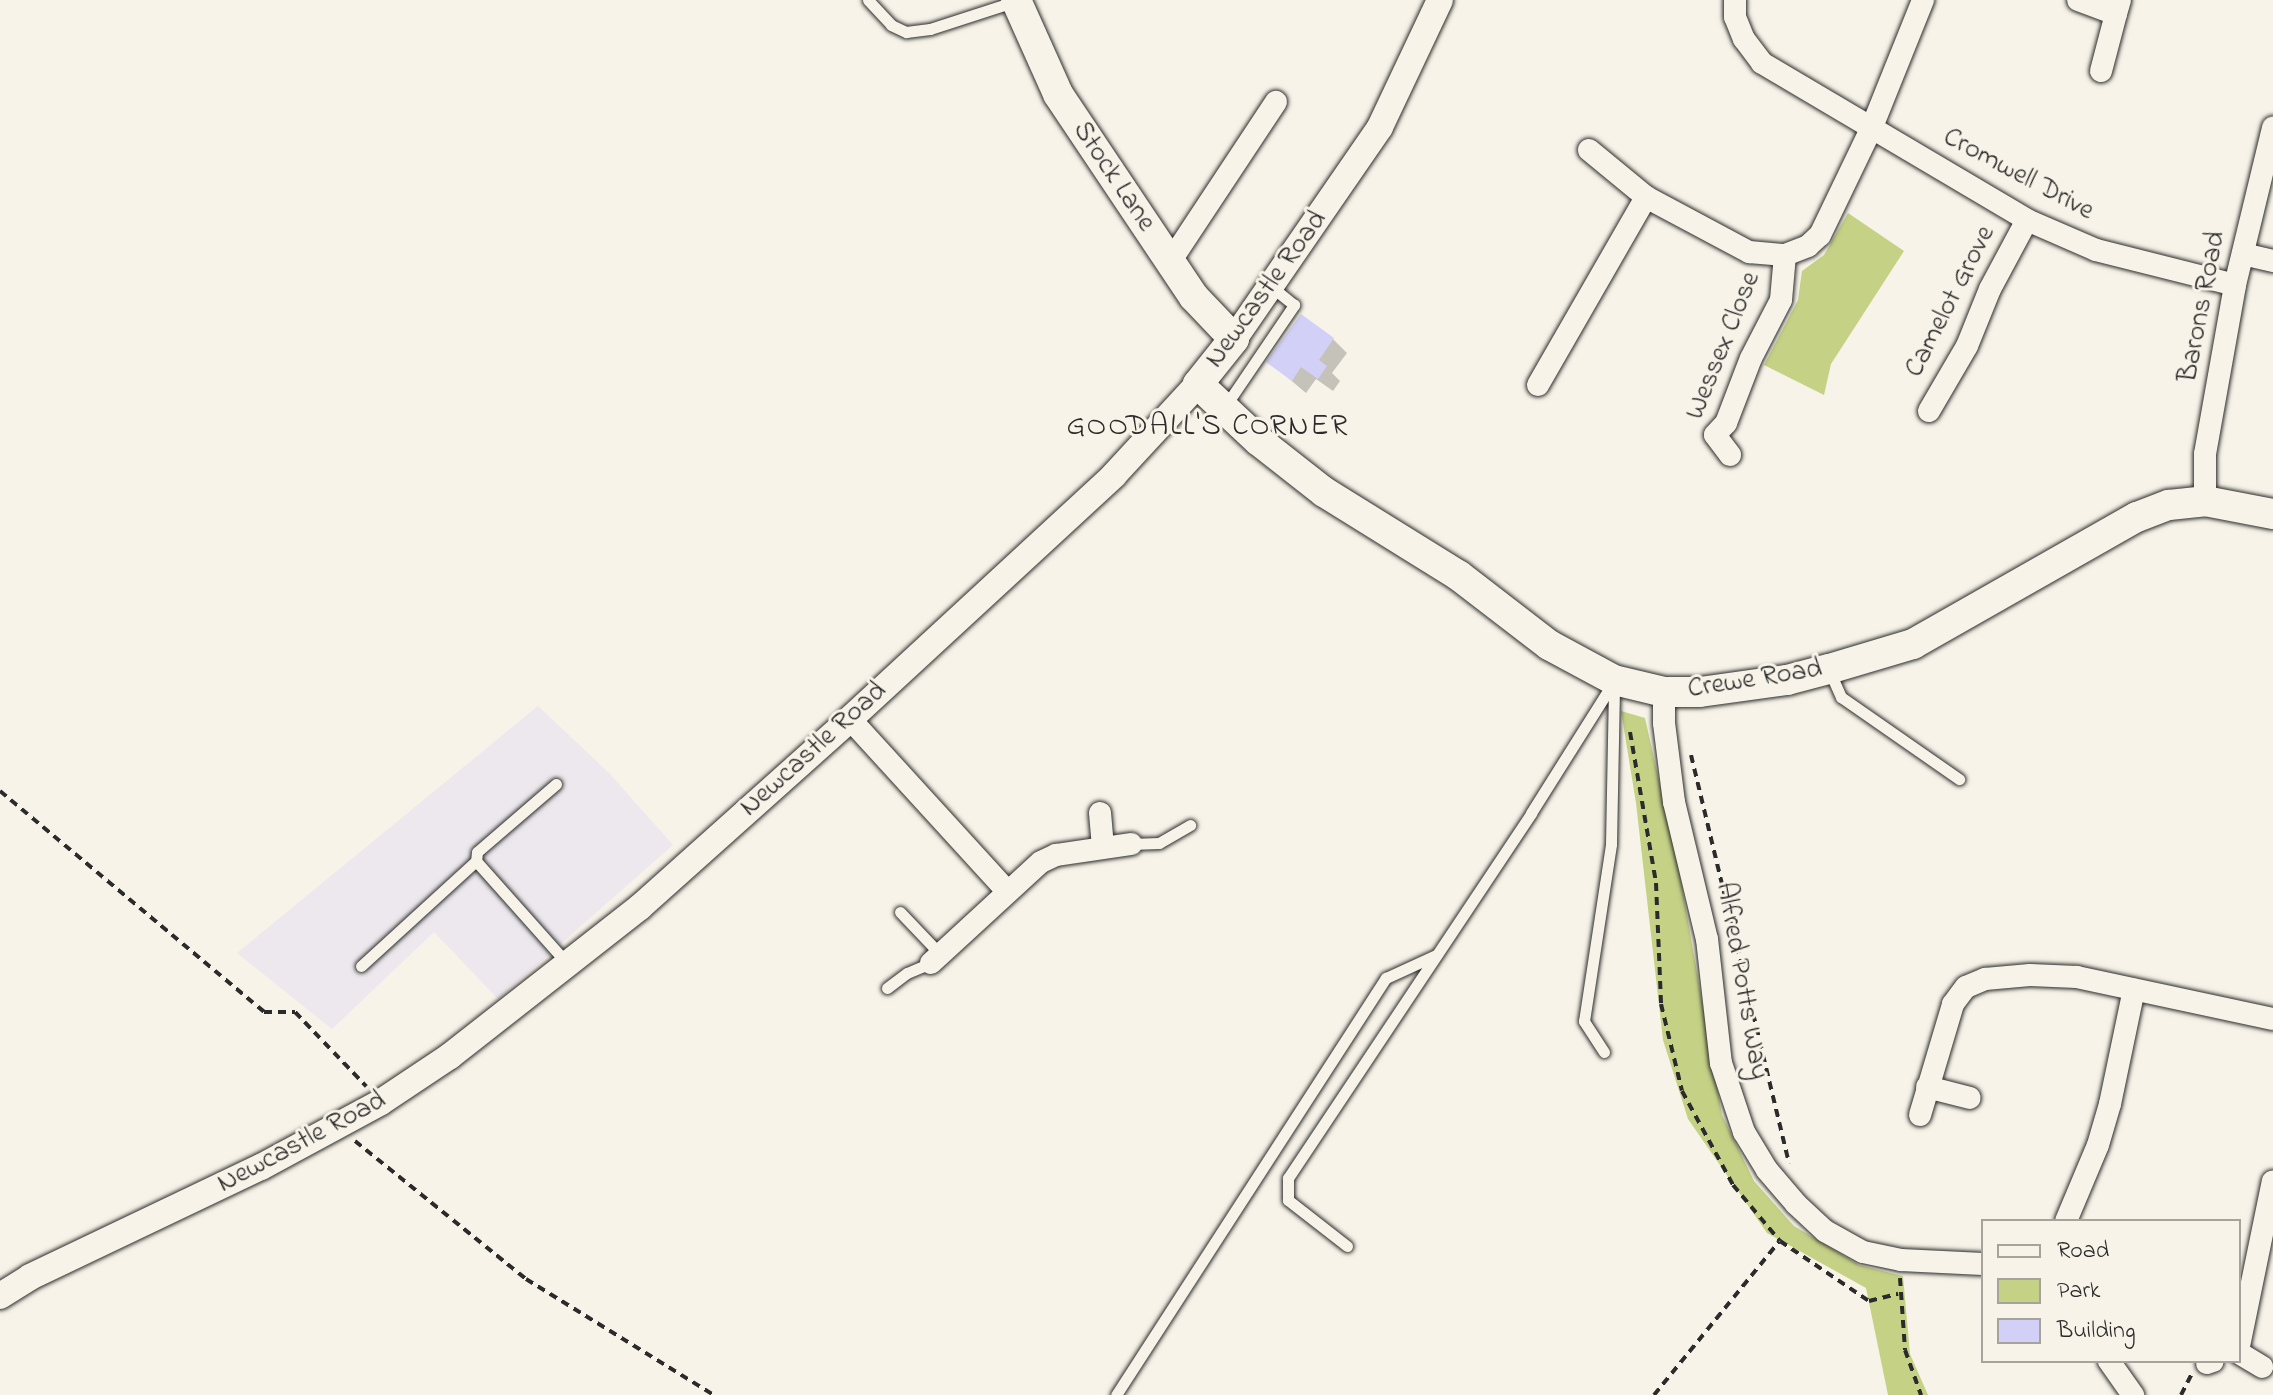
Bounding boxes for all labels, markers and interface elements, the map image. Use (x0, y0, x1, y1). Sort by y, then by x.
street label: Stock Lane (1064, 116, 1162, 238)
street label: Cromwell Drive (1937, 121, 2099, 229)
street label: Newcastle Road (1199, 205, 1335, 375)
street label: Camelot Grove (1898, 221, 2004, 383)
street label: Barons Road (2172, 229, 2234, 385)
street label: Wessex Close (1679, 267, 1769, 425)
district label: GOODALL'S CORNER (1067, 409, 1349, 445)
street label: Crewe Road (1686, 653, 1824, 707)
street label: Newcastle Road (734, 675, 894, 825)
street label: Alfred Potts Way (1707, 880, 1775, 1082)
street label: Newcastle Road (212, 1085, 392, 1201)
legend (1981, 1219, 2241, 1363)
text: Road (2057, 1234, 2109, 1269)
text: Park (2057, 1274, 2100, 1309)
text: Building (2057, 1314, 2136, 1349)

